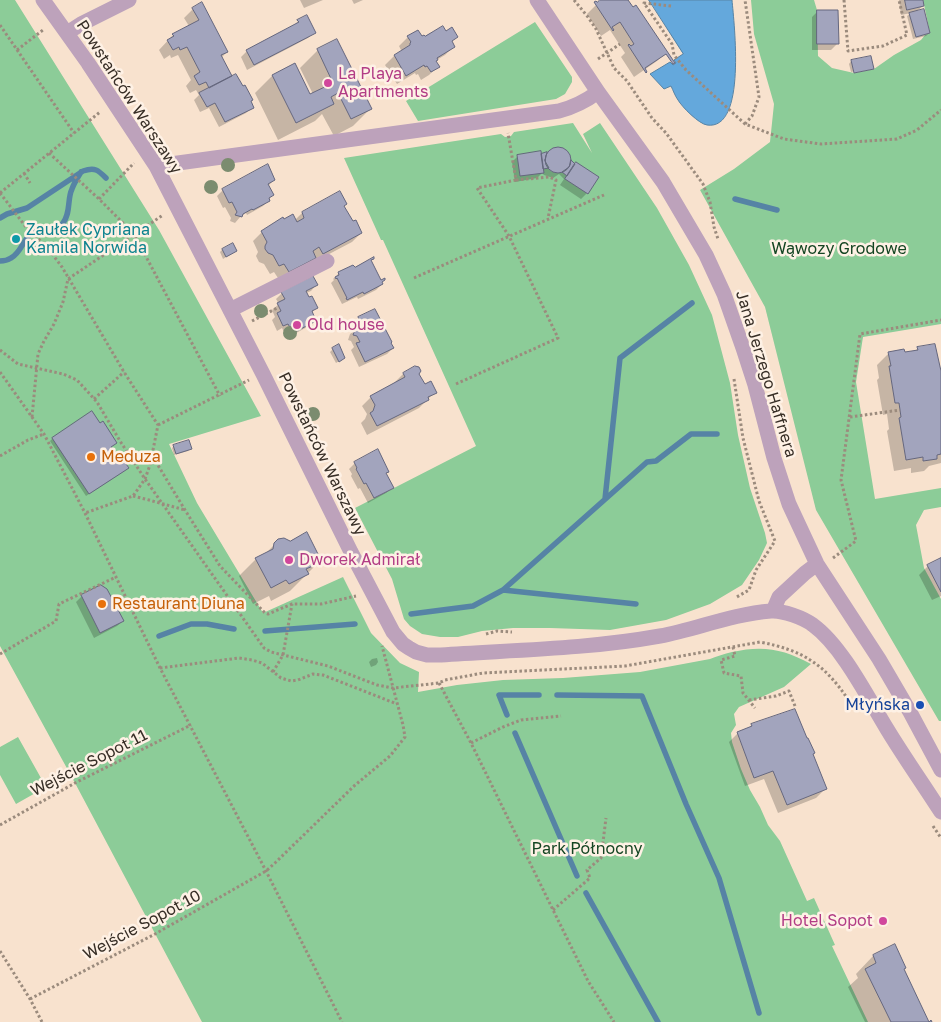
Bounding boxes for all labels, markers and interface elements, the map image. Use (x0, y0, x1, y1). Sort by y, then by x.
street label: Powstańców Warszawy (72, 17, 186, 177)
place label: La Playa Apartments (338, 64, 429, 102)
marker: La Playa Apartments (322, 77, 334, 89)
place label: Zaułek Cypriana Kamila Norwida (26, 220, 150, 258)
marker: Zaułek Cypriana Kamila Norwida (10, 233, 22, 245)
park label: Wąwozy Grodowe (771, 239, 907, 259)
street label: Jana Jerzego Haffnera (731, 288, 801, 460)
place label: Old house (307, 315, 385, 335)
marker: Old house (291, 319, 303, 331)
street label: Powstańców Warszawy (274, 369, 370, 539)
place label: Meduza (101, 447, 161, 467)
marker: Meduza (85, 451, 97, 463)
place label: Dworek Admirał (299, 550, 420, 570)
marker: Dworek Admirał (283, 554, 295, 566)
place label: Restaurant Diuna (112, 594, 245, 614)
marker: Restaurant Diuna (96, 598, 108, 610)
place label: Młyńska (845, 695, 910, 715)
marker: Młyńska (914, 699, 926, 711)
street label: Wejście Sopot 11 (28, 725, 150, 801)
park label: Park Północny (532, 839, 642, 859)
street label: Wejście Sopot 10 (80, 886, 204, 964)
place label: Hotel Sopot (781, 911, 873, 931)
marker: Hotel Sopot (877, 915, 889, 927)

